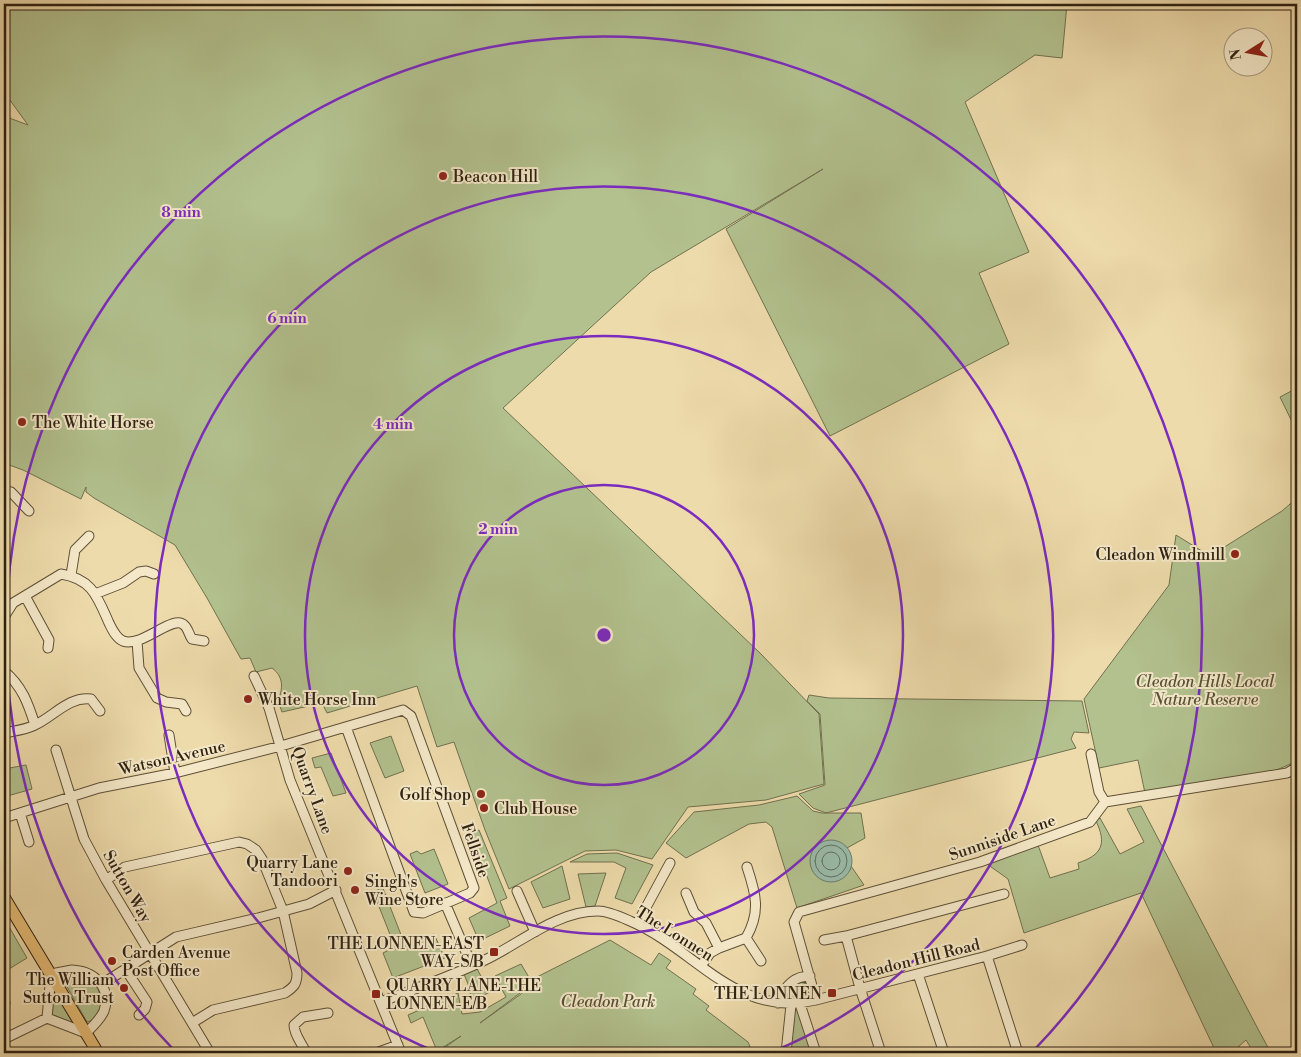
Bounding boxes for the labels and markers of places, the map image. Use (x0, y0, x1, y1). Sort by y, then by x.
place label: Beacon Hill (452, 167, 538, 187)
marker: Beacon Hill (437, 170, 449, 182)
place label: The White Horse (32, 413, 154, 433)
marker: The White Horse (16, 416, 28, 428)
place label: Cleadon Windmill (1096, 545, 1225, 565)
marker: Cleadon Windmill (1229, 548, 1241, 560)
centre of rings (595, 626, 613, 644)
place label: White Horse Inn (257, 690, 377, 710)
marker: White Horse Inn (242, 693, 254, 705)
place label: Golf Shop (399, 785, 471, 805)
marker: Golf Shop (475, 788, 487, 800)
place label: Club House (494, 799, 577, 819)
marker: Club House (478, 802, 490, 814)
place label: Quarry Lane Tandoori (246, 853, 338, 891)
marker: Quarry Lane Tandoori (342, 865, 354, 877)
place label: Singh's Wine Store (364, 872, 444, 910)
marker: Singh's Wine Store (349, 884, 361, 896)
place label: THE LONNEN-EAST WAY-S/B (327, 934, 484, 972)
place label: Carden Avenue Post Office (122, 943, 231, 981)
marker: THE LONNEN-EAST WAY-S/B (488, 946, 500, 958)
marker: Carden Avenue Post Office (106, 955, 118, 967)
place label: The William Sutton Trust (23, 970, 114, 1008)
place label: QUARRY LANE-THE LONNEN-E/B (386, 976, 541, 1014)
marker: The William Sutton Trust (118, 982, 130, 994)
place label: THE LONNEN (714, 984, 822, 1004)
marker: THE LONNEN (826, 987, 838, 999)
marker: QUARRY LANE-THE LONNEN-E/B (370, 988, 382, 1000)

